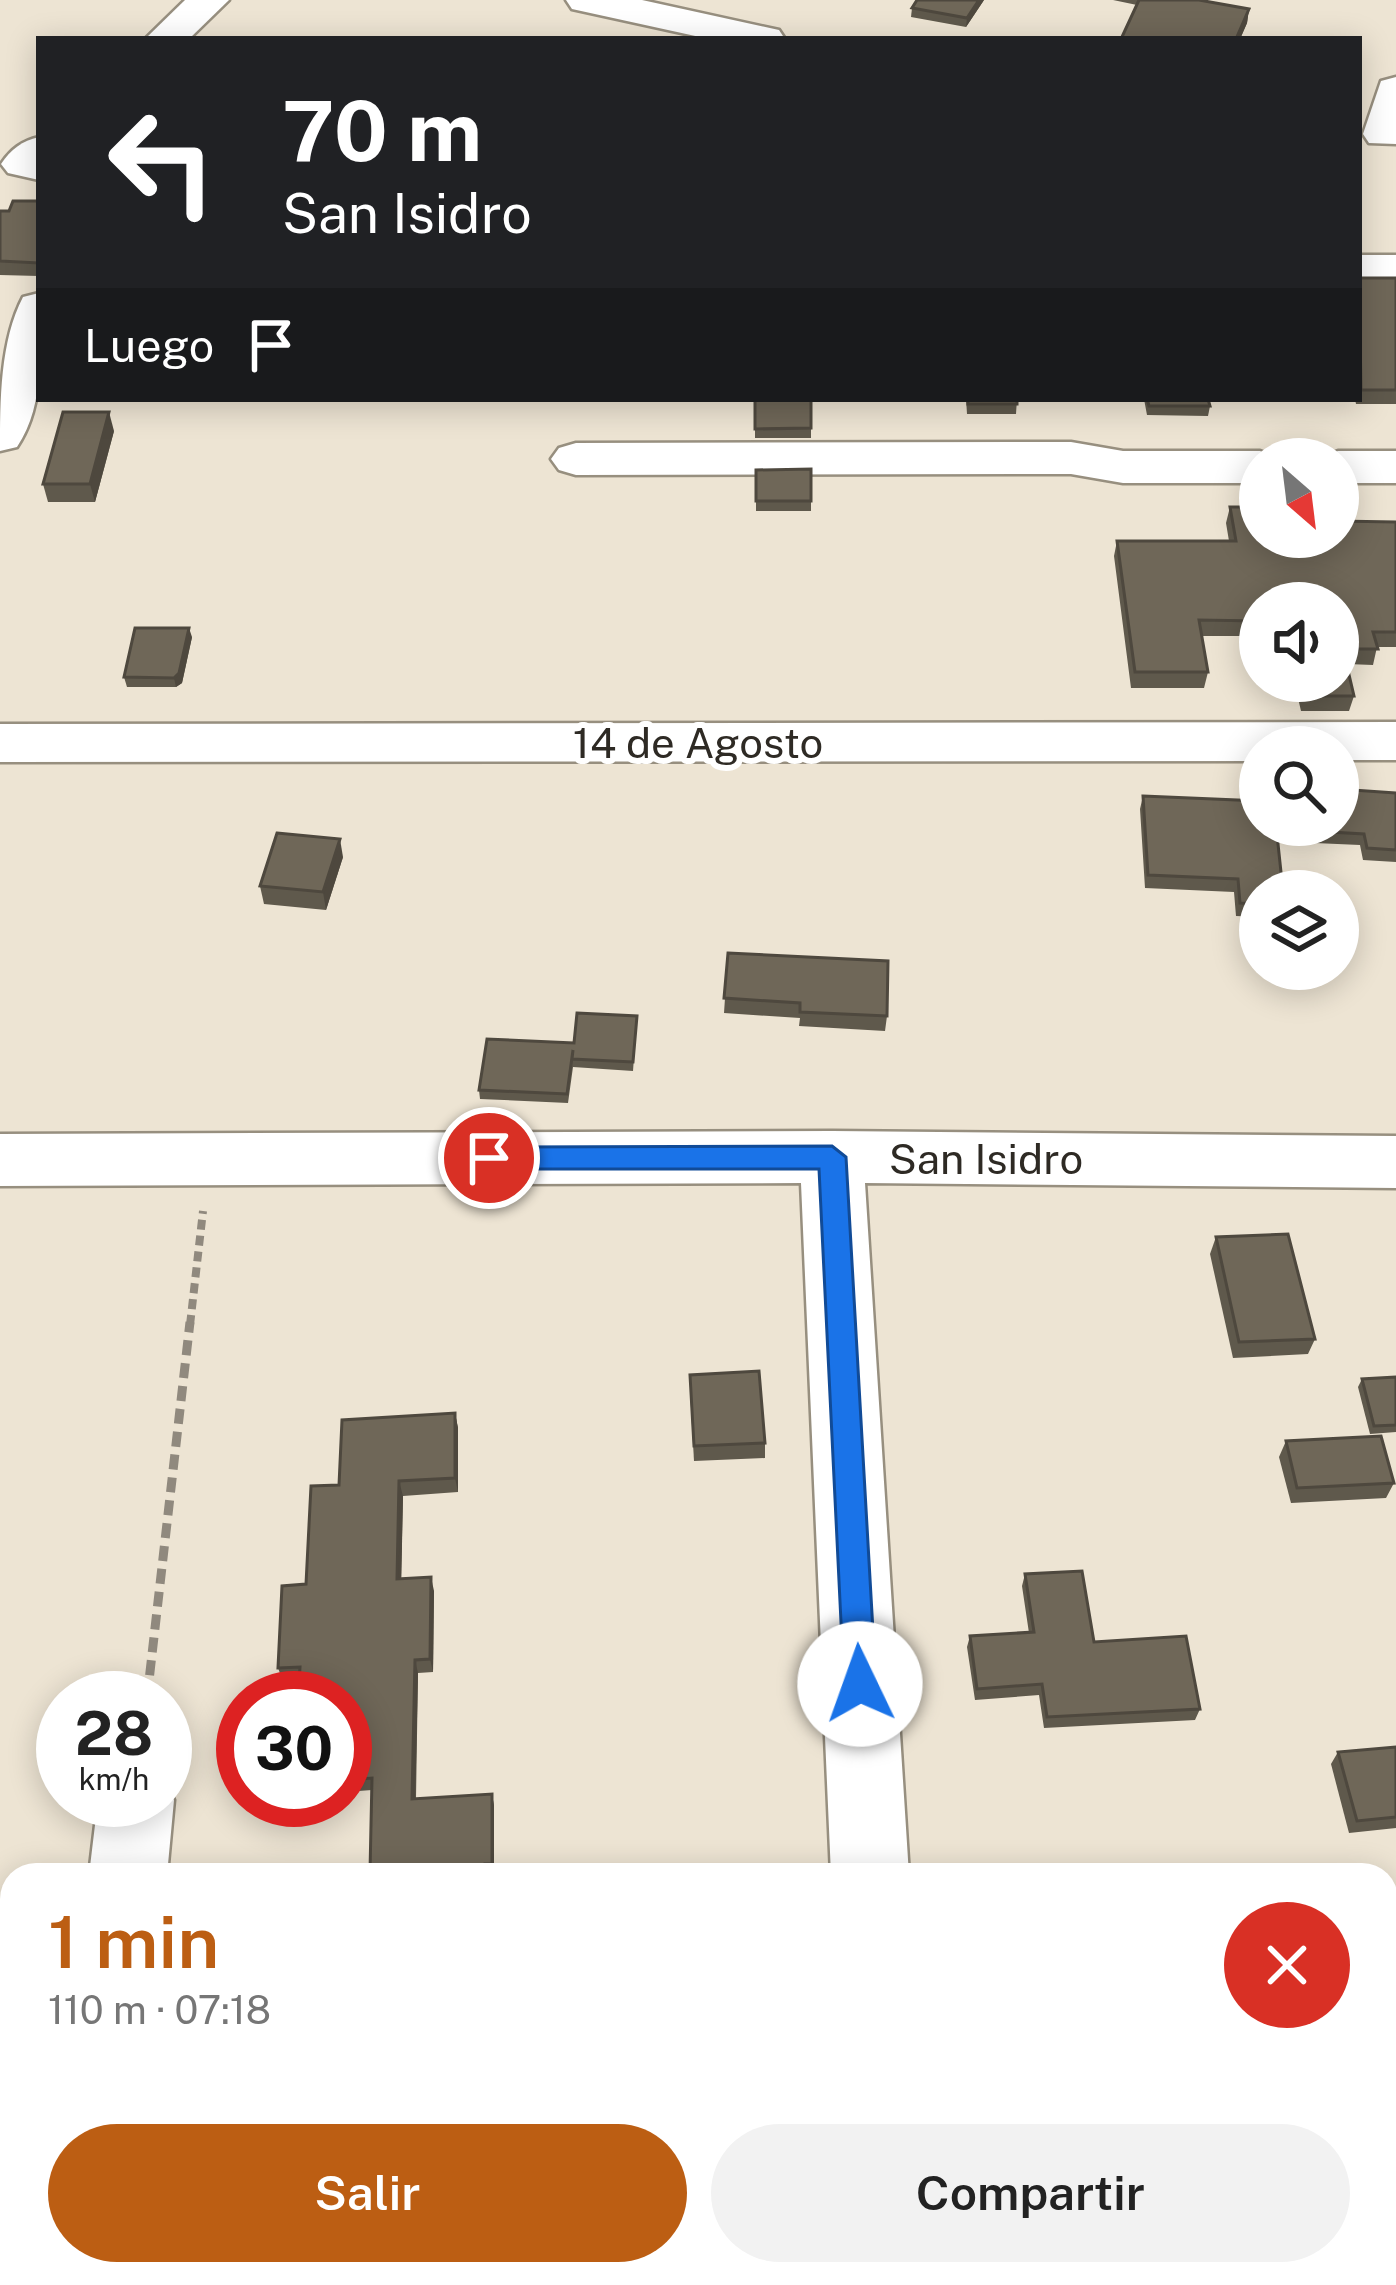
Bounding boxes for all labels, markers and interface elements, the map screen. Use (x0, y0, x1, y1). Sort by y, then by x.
text: 70 m (282, 81, 482, 180)
icon: left (84, 84, 240, 240)
text: San Isidro (282, 182, 532, 245)
icon: arrive (238, 312, 304, 378)
text: Luego (84, 319, 214, 372)
north arrow (1239, 438, 1359, 558)
map controls (1239, 438, 1359, 990)
button: sound (1239, 582, 1359, 702)
street label: 14 de Agosto (573, 718, 823, 767)
button: search (1239, 726, 1359, 846)
button: layers (1239, 870, 1359, 990)
pin (438, 1107, 540, 1209)
icon: arrive (456, 1125, 522, 1191)
street label: San Isidro (889, 1134, 1083, 1183)
position arrow (797, 1621, 923, 1747)
speed limit sign: 30 (216, 1671, 372, 1827)
text: 28 (75, 1698, 153, 1769)
text: km/h (79, 1761, 149, 1797)
text: 1 min (48, 1900, 219, 1984)
button: close (1224, 1902, 1350, 2028)
text: 110 m · 07:18 (48, 1987, 271, 2033)
button: Salir (48, 2124, 687, 2262)
button: Compartir (711, 2124, 1350, 2262)

